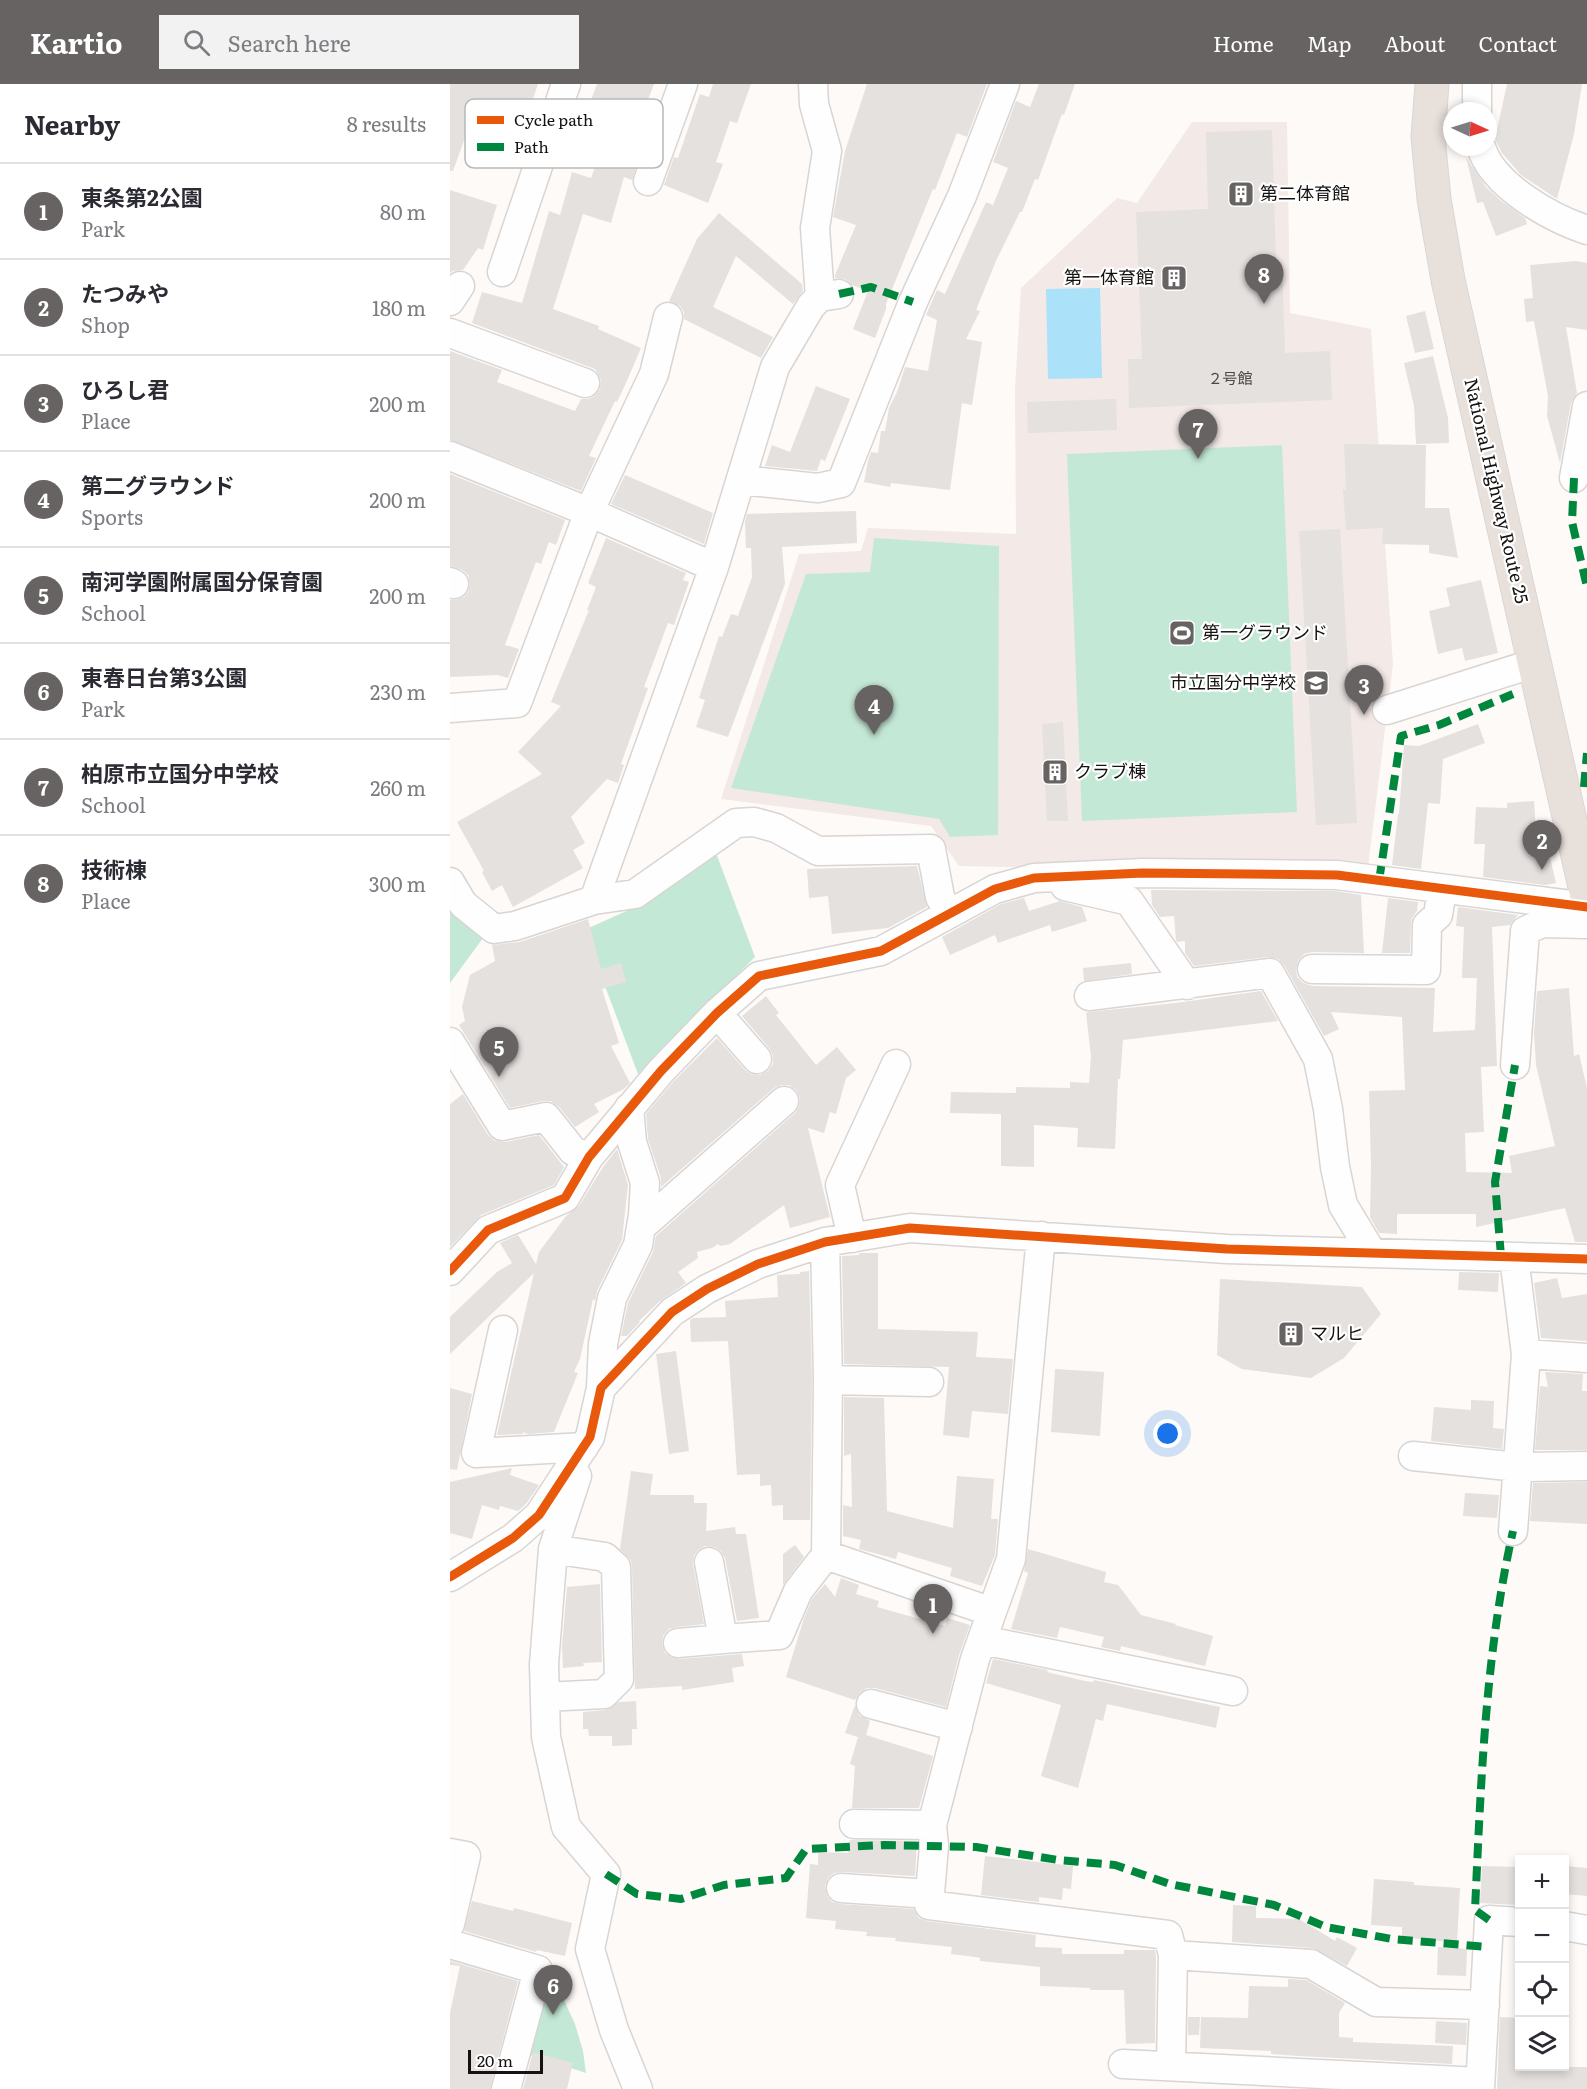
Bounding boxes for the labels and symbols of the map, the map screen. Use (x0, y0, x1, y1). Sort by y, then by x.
legend (465, 99, 663, 168)
north arrow (1443, 102, 1497, 156)
text: Cycle path (514, 107, 594, 131)
text: Path (514, 134, 549, 158)
building icon: 第二体育館 (1226, 179, 1256, 209)
place label: 第二体育館 (1260, 179, 1350, 206)
pin: 8 (1244, 254, 1284, 304)
place label: 第一体育館 (1064, 263, 1154, 290)
building icon: 第一体育館 (1159, 263, 1189, 293)
house number: ２号館 (1207, 366, 1253, 389)
street label: National Highway Route 25 (1458, 375, 1537, 606)
pin: 7 (1178, 410, 1218, 459)
sports icon: 第一グラウンド (1167, 618, 1197, 648)
place label: 第一グラウンド (1202, 618, 1328, 645)
pin: 3 (1344, 666, 1384, 715)
place label: 市立国分中学校 (1170, 668, 1296, 695)
school or university icon: 市立国分中学校 (1301, 668, 1331, 698)
pin: 4 (854, 686, 894, 735)
building icon: クラブ棟 (1040, 757, 1070, 787)
place label: クラブ棟 (1074, 757, 1146, 784)
pin: 2 (1522, 820, 1562, 870)
pin: 5 (479, 1028, 518, 1077)
building icon: マルヒ (1276, 1319, 1306, 1349)
place label: マルヒ (1310, 1319, 1364, 1346)
your location (1153, 1419, 1182, 1448)
pin: 1 (914, 1584, 952, 1634)
pin: 6 (534, 1966, 572, 2015)
scale bar (468, 2047, 543, 2074)

